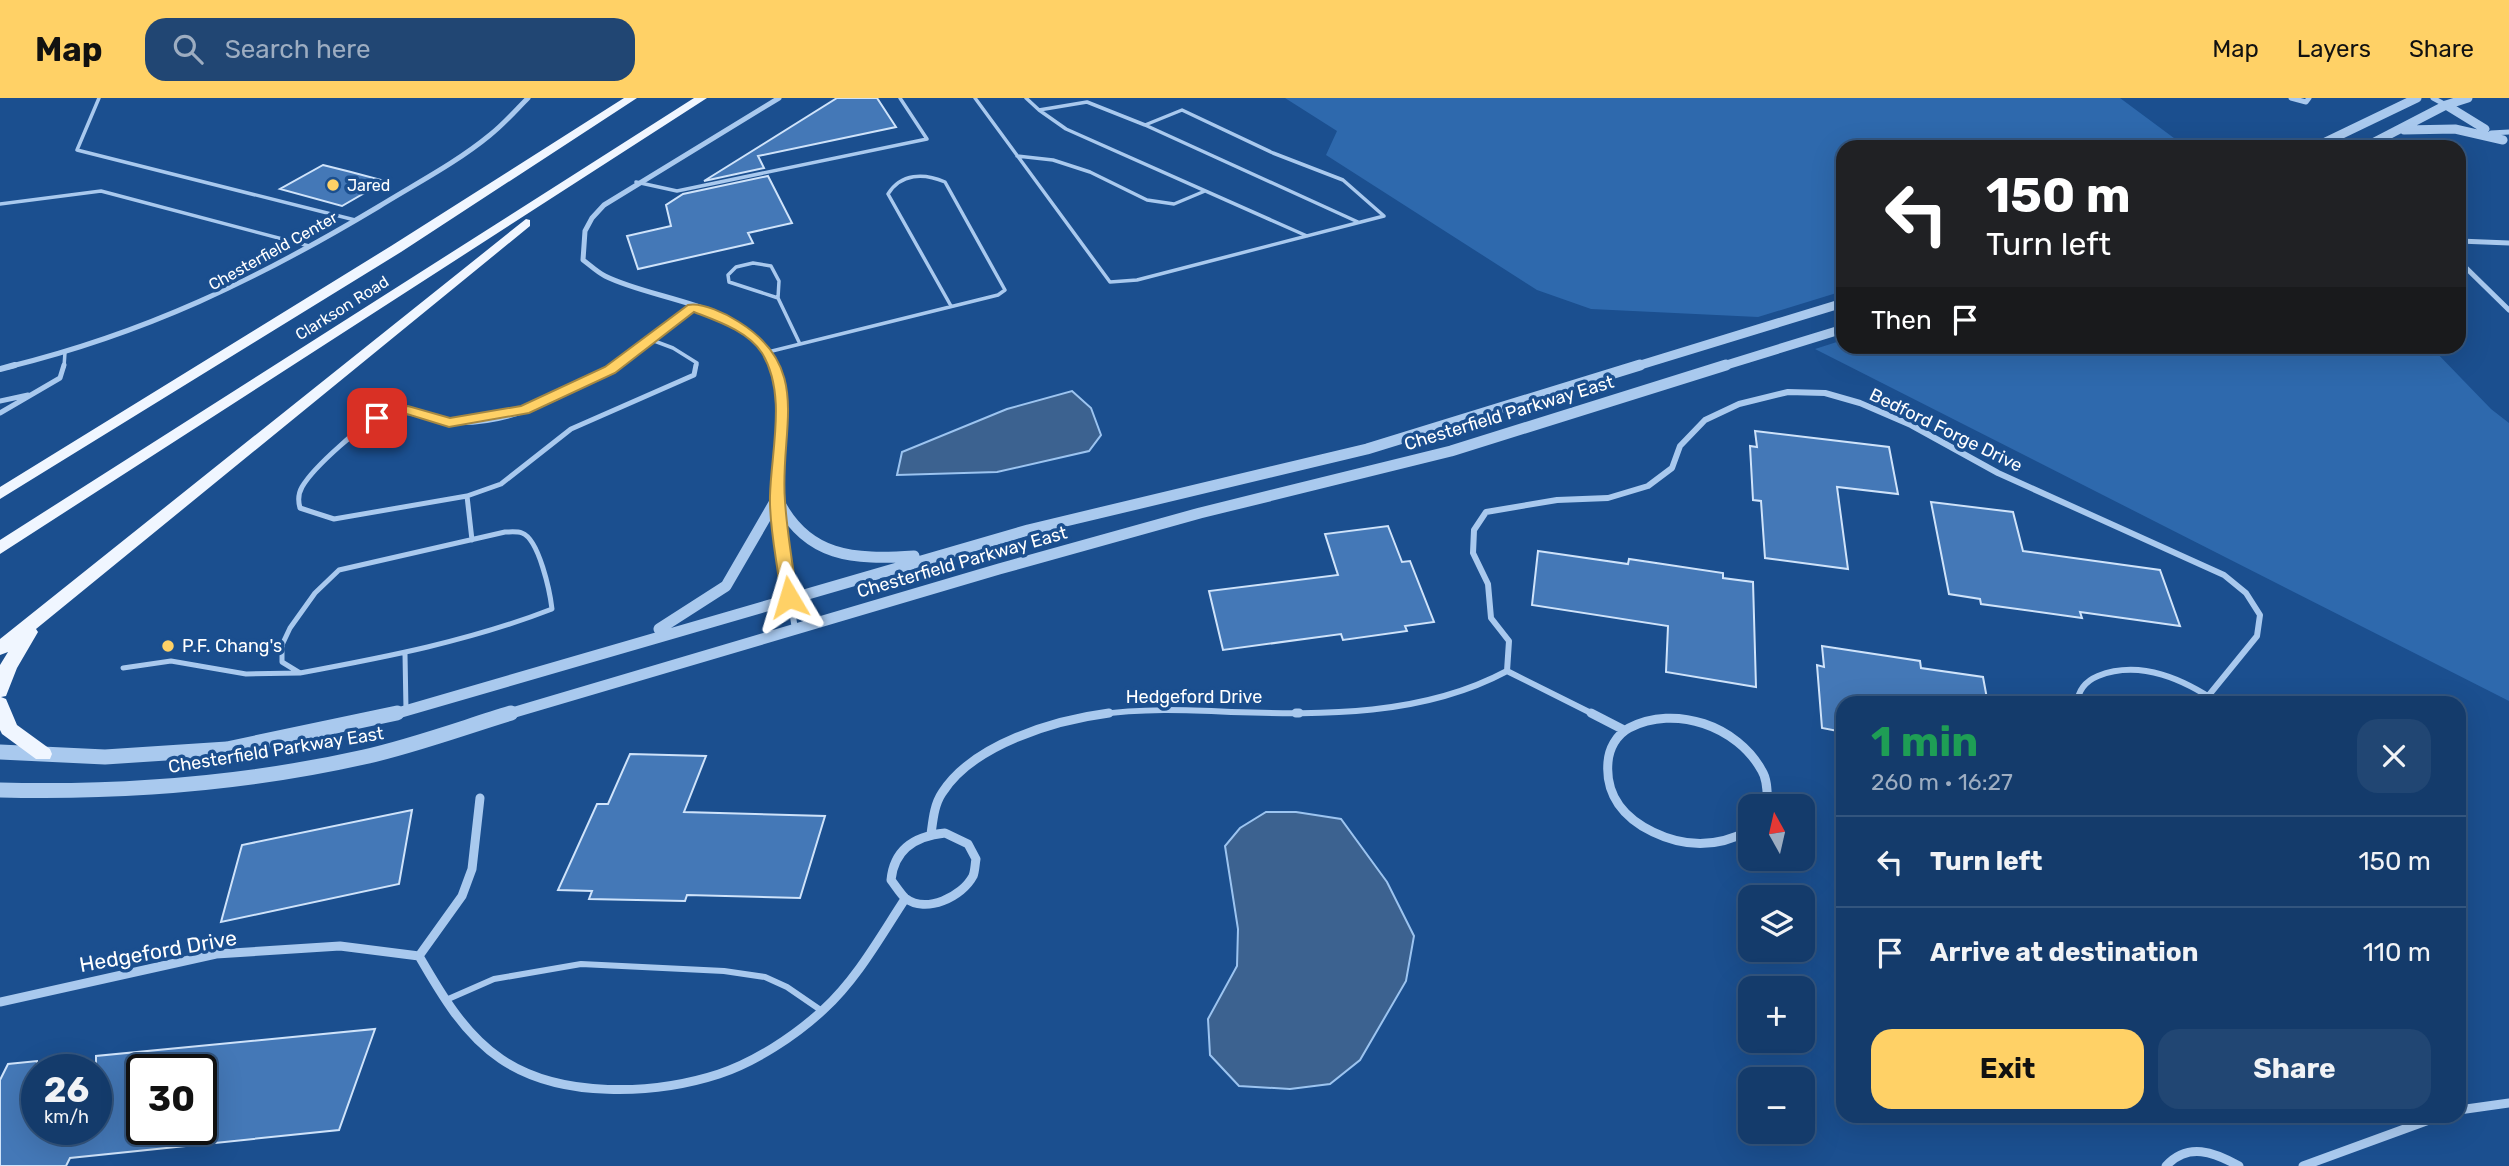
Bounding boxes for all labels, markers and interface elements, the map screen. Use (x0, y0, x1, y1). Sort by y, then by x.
search box (145, 18, 635, 81)
text: Map (35, 30, 103, 69)
icon: search (169, 30, 207, 68)
text: Search here (225, 34, 370, 65)
text: Map (2212, 35, 2259, 63)
text: Layers (2297, 35, 2371, 63)
text: Share (2409, 35, 2474, 63)
text: 150 m (1986, 166, 2131, 224)
icon: left (1871, 168, 1962, 259)
place label: Jared (347, 176, 390, 195)
marker: Jared (325, 177, 341, 193)
street label: Chesterfield Center (205, 208, 341, 294)
text: Turn left (1986, 225, 2111, 263)
street label: Clarkson Road (292, 272, 392, 344)
icon: arrive (1946, 301, 1984, 339)
text: Then (1871, 305, 1932, 336)
street label: Chesterfield Parkway East (1402, 371, 1616, 455)
street label: Bedford Forge Drive (1866, 383, 2026, 477)
pin (347, 388, 407, 448)
icon: arrive (358, 399, 396, 437)
street label: Chesterfield Parkway East (854, 521, 1070, 603)
position arrow (752, 560, 826, 634)
place label: P.F. Chang's (182, 635, 282, 657)
marker: P.F. Chang's (160, 638, 176, 654)
street label: Hedgeford Drive (1126, 686, 1262, 708)
text: 1 min (1871, 717, 1978, 767)
button: close (2357, 719, 2431, 793)
street label: Chesterfield Parkway East (167, 722, 385, 778)
text: 260 m · 16:27 (1871, 768, 2013, 796)
north arrow (1738, 794, 1815, 872)
map controls (1738, 794, 1815, 1144)
icon: left (1871, 843, 1909, 881)
text: Turn left (1930, 846, 2042, 877)
text: 150 m (2358, 846, 2431, 877)
button: layers (1738, 885, 1815, 962)
street label: Hedgeford Drive (77, 925, 239, 977)
icon: arrive (1871, 934, 1909, 972)
text: Arrive at destination (1930, 937, 2198, 968)
text: 110 m (2363, 937, 2431, 968)
button: + (1738, 976, 1815, 1053)
button: Exit (1871, 1029, 2144, 1109)
button: Share (2158, 1029, 2431, 1109)
speed limit sign: 30 (126, 1054, 217, 1145)
button: − (1738, 1067, 1815, 1144)
text: 26 (44, 1069, 89, 1111)
text: km/h (44, 1106, 89, 1128)

